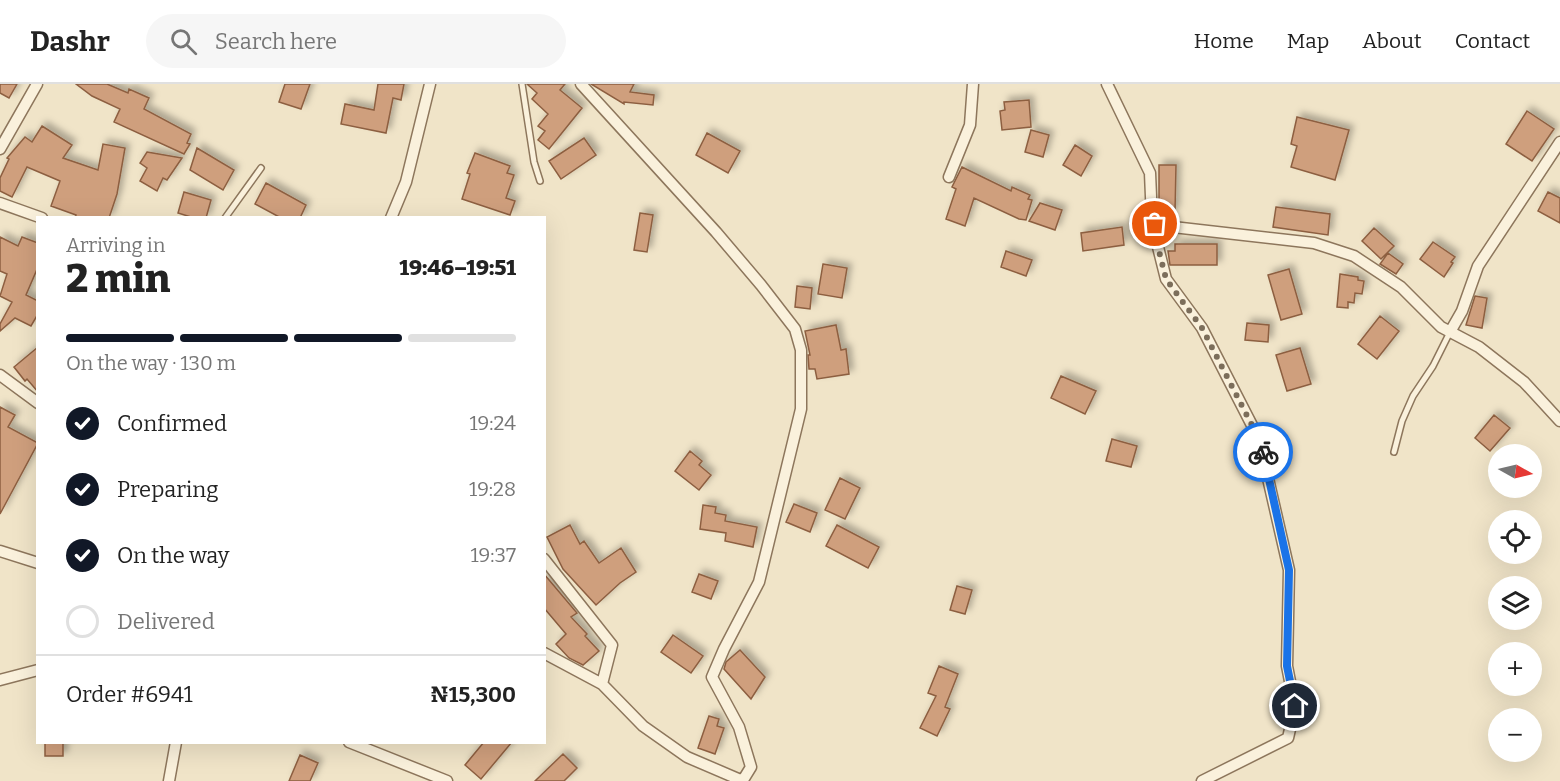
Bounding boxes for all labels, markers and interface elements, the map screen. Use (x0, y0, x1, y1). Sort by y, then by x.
search box (146, 14, 566, 68)
text: Dashr (30, 25, 110, 58)
icon: search (167, 25, 200, 58)
text: Search here (215, 28, 337, 55)
text: Home (1194, 28, 1254, 54)
text: Map (1287, 28, 1329, 54)
text: About (1362, 28, 1422, 54)
text: Contact (1455, 28, 1530, 54)
pin (1129, 198, 1180, 249)
icon: bag (1138, 207, 1171, 240)
text: Arriving in (66, 233, 165, 257)
text: 19:46–19:51 (399, 254, 516, 281)
text: 2 min (66, 256, 170, 302)
text: On the way · 130 m (66, 351, 236, 375)
icon: check (66, 407, 99, 440)
text: Confirmed (117, 410, 227, 437)
text: 19:24 (469, 411, 516, 435)
courier (1233, 422, 1293, 482)
icon: bike (1247, 436, 1280, 469)
north arrow (1488, 444, 1542, 498)
map controls (1488, 444, 1542, 762)
icon: check (66, 473, 99, 506)
text: Preparing (117, 476, 219, 503)
text: 19:28 (469, 477, 516, 501)
button: locate (1488, 510, 1542, 564)
icon: check (66, 539, 99, 572)
text: On the way (117, 542, 229, 569)
text: 19:37 (471, 543, 516, 567)
button: layers (1488, 576, 1542, 630)
text: Delivered (117, 608, 215, 635)
button: + (1488, 642, 1542, 696)
pin (1269, 680, 1320, 731)
text: Order #6941 (66, 681, 193, 708)
text: ₦15,300 (430, 681, 516, 708)
icon: home (1278, 689, 1311, 722)
button: − (1488, 708, 1542, 762)

